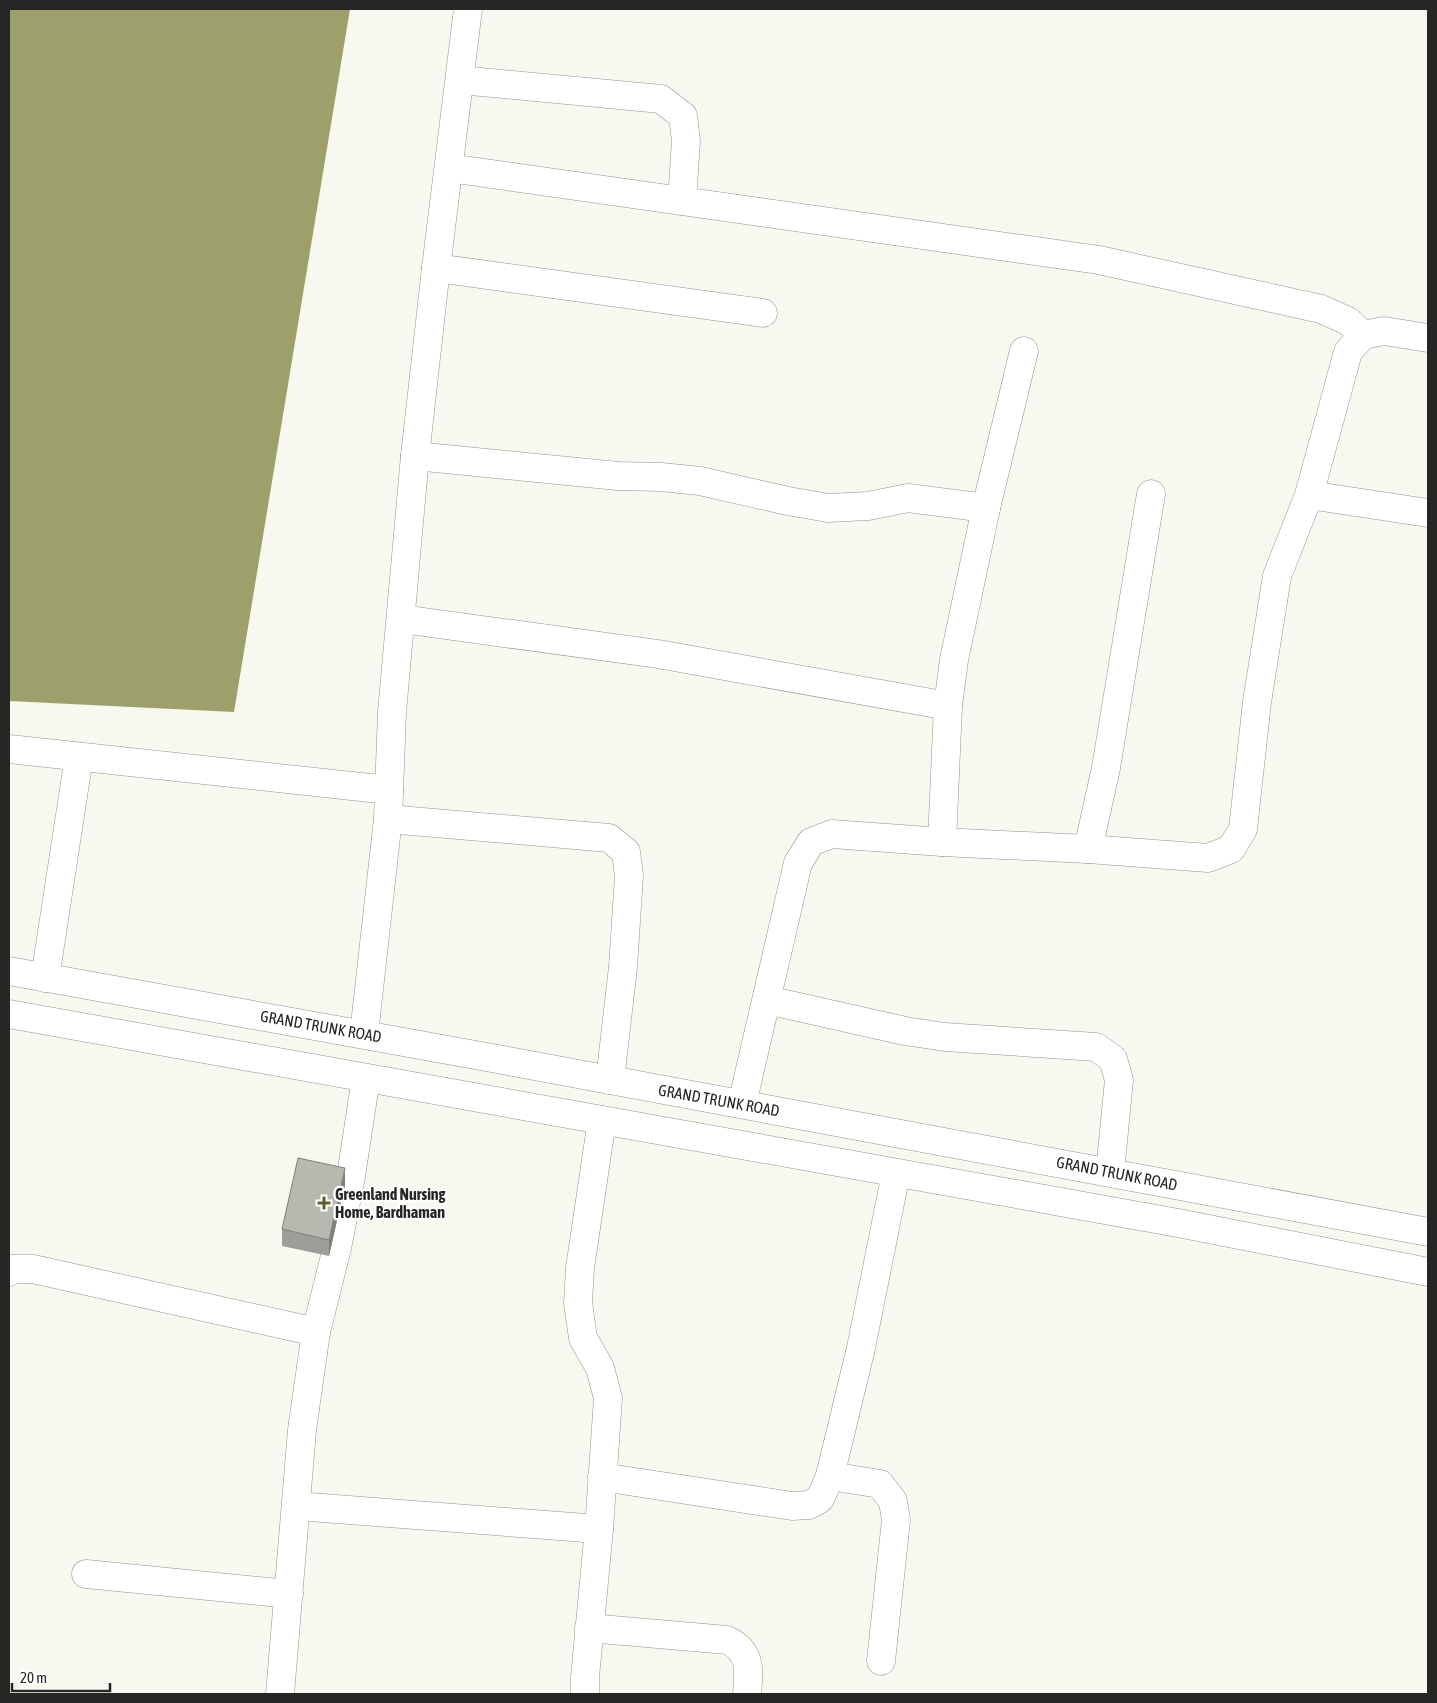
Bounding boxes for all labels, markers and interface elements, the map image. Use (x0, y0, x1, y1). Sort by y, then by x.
street label: GRAND TRUNK ROAD (259, 1006, 383, 1046)
street label: GRAND TRUNK ROAD (657, 1080, 781, 1120)
street label: GRAND TRUNK ROAD (1055, 1152, 1179, 1194)
place label: Greenland Nursing Home, Bardhaman (335, 1185, 446, 1221)
marker: Greenland Nursing Home, Bardhaman (317, 1196, 331, 1210)
scale bar (12, 1660, 110, 1692)
text: 20 m (20, 1669, 47, 1686)

